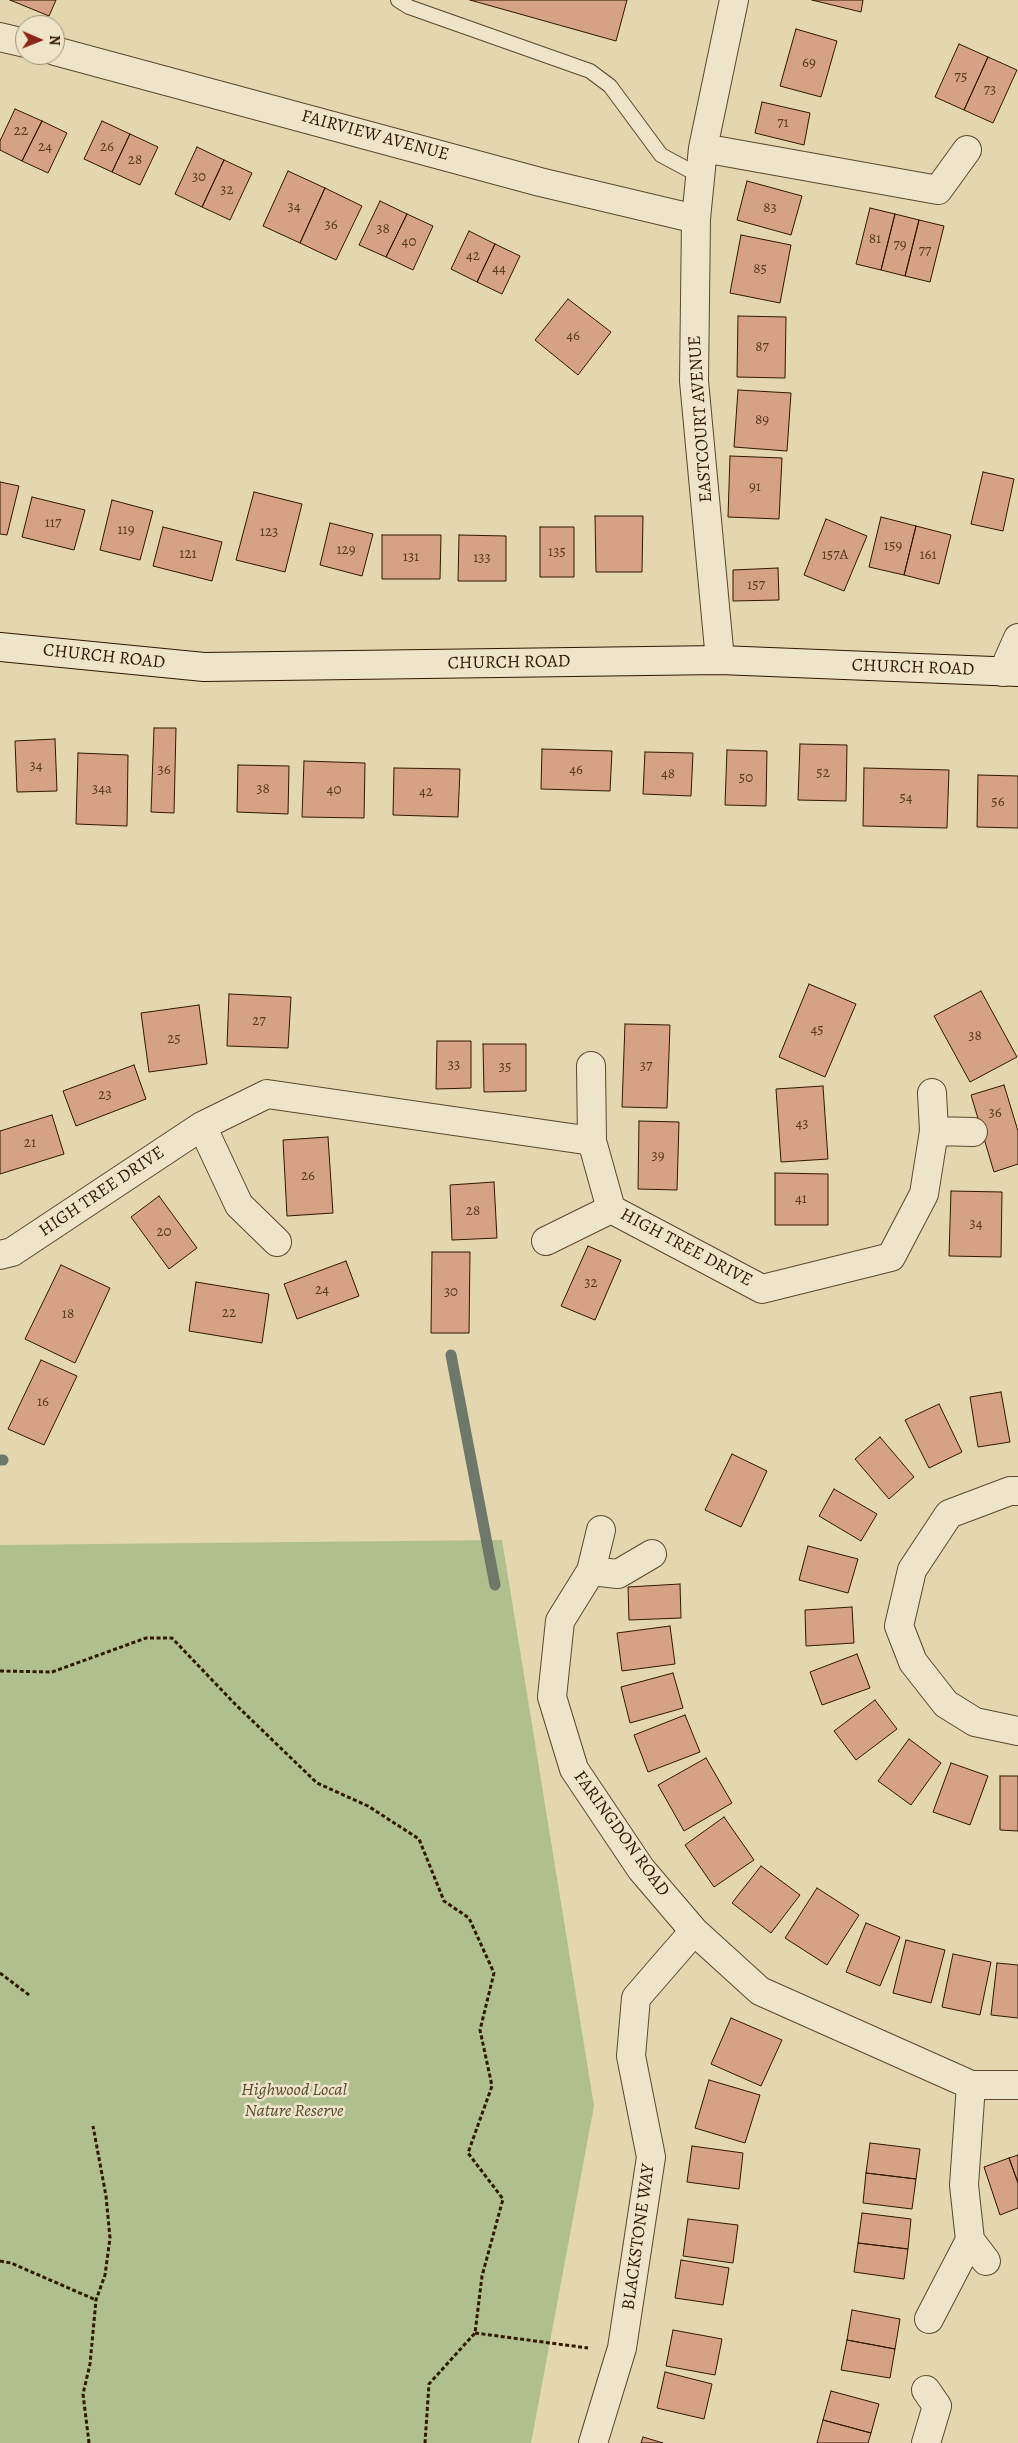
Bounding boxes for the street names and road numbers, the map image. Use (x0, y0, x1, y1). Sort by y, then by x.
street label: FAIRVIEW AVENUE (299, 106, 451, 166)
street label: EASTCOURT AVENUE (684, 335, 718, 503)
street label: CHURCH ROAD (42, 640, 166, 674)
street label: CHURCH ROAD (448, 651, 570, 675)
street label: CHURCH ROAD (851, 655, 975, 681)
street label: HIGH TREE DRIVE (35, 1142, 169, 1242)
street label: HIGH TREE DRIVE (616, 1204, 756, 1292)
street label: FARINGDON ROAD (568, 1767, 674, 1901)
street label: BLACKSTONE WAY (618, 2162, 660, 2312)

